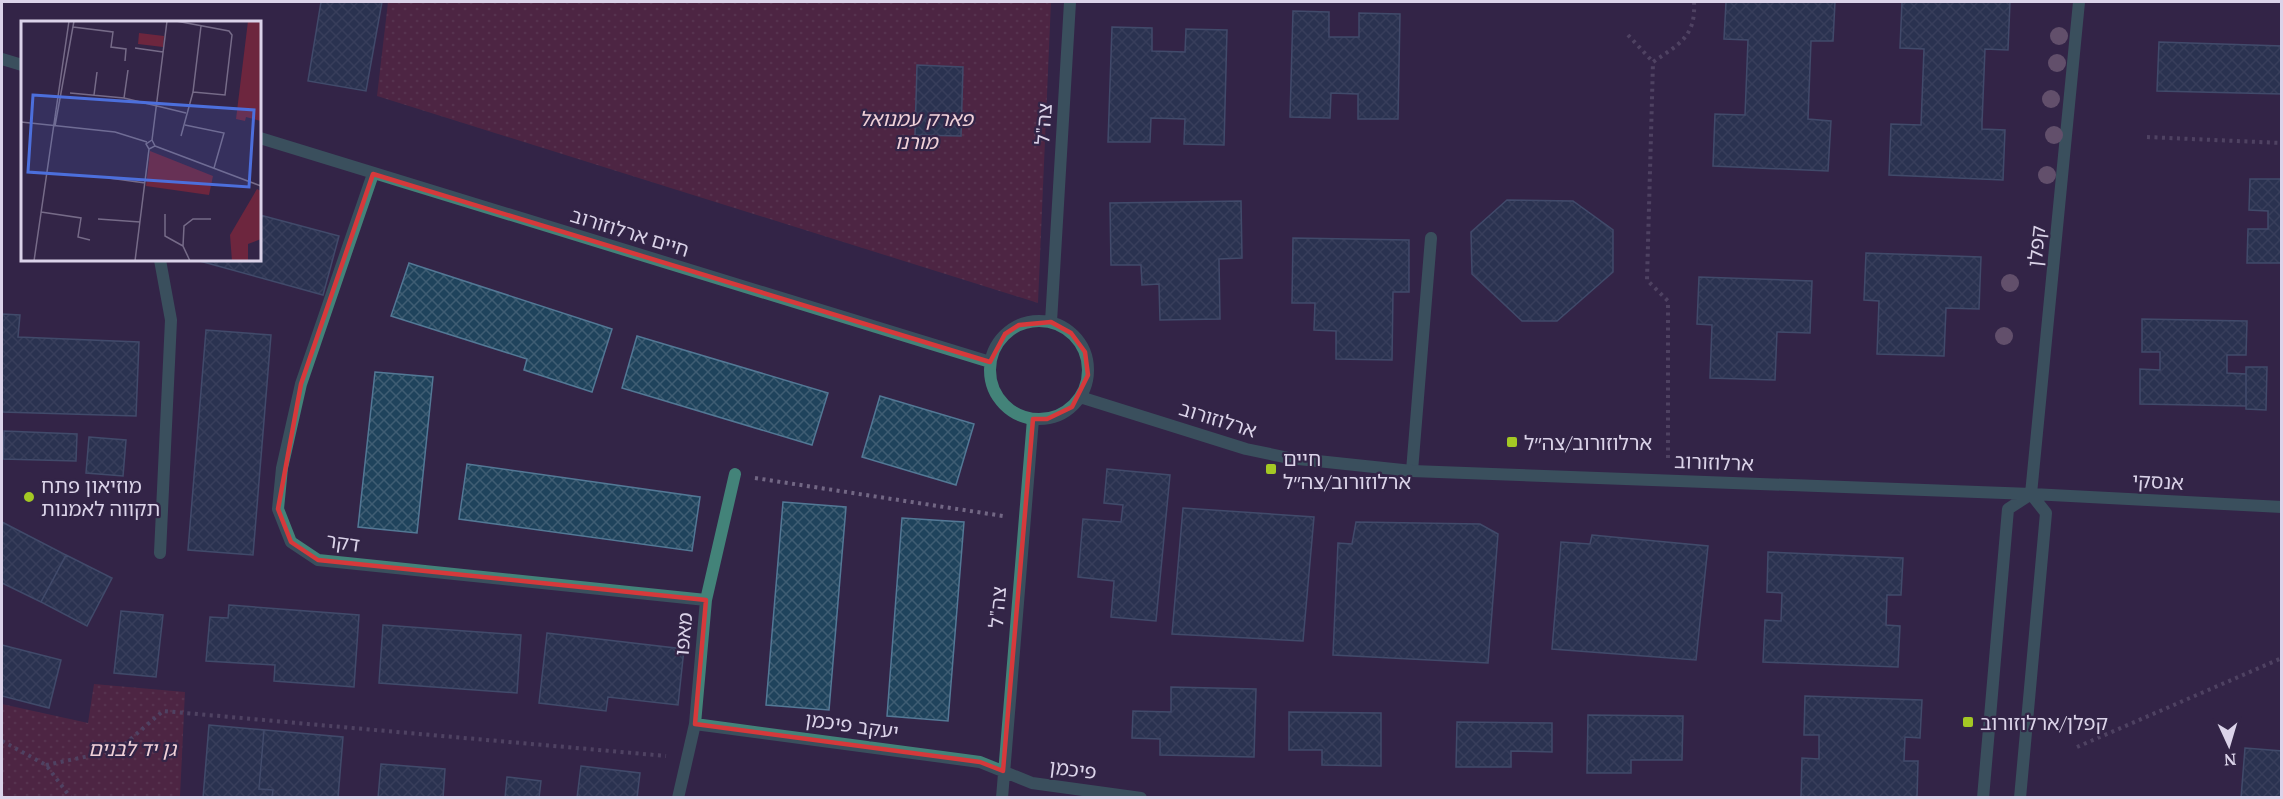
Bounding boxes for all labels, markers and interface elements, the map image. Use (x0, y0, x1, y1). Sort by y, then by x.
inset map (21, 21, 261, 261)
street label: צה"ל (1028, 102, 1058, 146)
park label: פארק עמנואל מורנו (859, 105, 975, 155)
street label: חיים ארלוזורוב (567, 201, 693, 263)
street label: קפלן (2020, 224, 2052, 268)
street label: ארלוזורוב (1176, 394, 1260, 444)
place label: ארלוזורוב/צה״ל (1524, 429, 1652, 456)
marker: ארלוזורוב/צה״ל (1505, 435, 1519, 449)
place label: חיים ארלוזורוב/צה״ל (1283, 445, 1411, 495)
street label: ארלוזורוב (1674, 447, 1754, 477)
marker: חיים ארלוזורוב/צה״ל (1264, 462, 1278, 476)
street label: אנסקי (2132, 466, 2184, 496)
place label: מוזיאון פתח תקווה לאמנות (41, 472, 160, 522)
marker: מוזיאון פתח תקווה לאמנות (22, 490, 36, 504)
street label: דקר (324, 526, 362, 558)
street label: צה"ל (982, 585, 1012, 629)
street label: מאפו (668, 611, 698, 657)
street label: יעקב פיכמן (804, 705, 900, 745)
place label: קפלן/ארלוזורוב (1980, 709, 2108, 736)
marker: קפלן/ארלוזורוב (1961, 715, 1975, 729)
north arrow (2199, 715, 2259, 775)
park label: גן יד לבנים (88, 735, 177, 762)
text: N (2223, 749, 2237, 771)
street label: פיכמן (1048, 753, 1098, 785)

